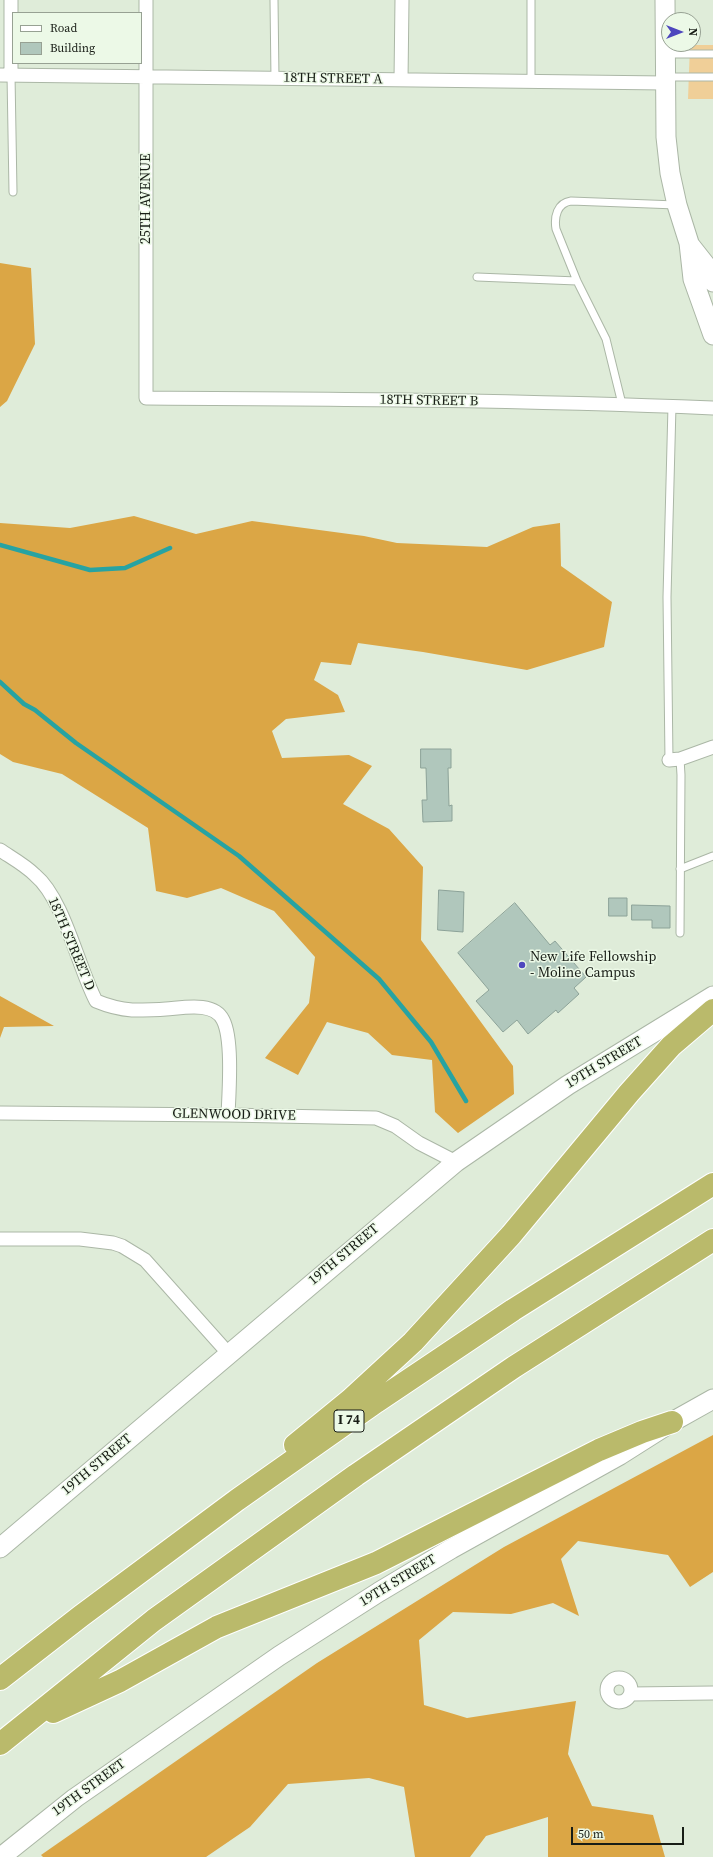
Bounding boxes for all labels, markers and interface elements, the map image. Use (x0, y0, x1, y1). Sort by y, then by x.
legend (12, 12, 142, 64)
north arrow (661, 12, 701, 52)
text: Road (50, 20, 77, 36)
text: N (685, 28, 700, 36)
text: Building (50, 40, 95, 56)
street label: 18TH STREET A (283, 70, 383, 88)
street label: 25TH AVENUE (138, 154, 154, 244)
street label: 18TH STREET B (379, 392, 479, 410)
street label: 18TH STREET D (44, 895, 98, 993)
place label: New Life Fellowship - Moline Campus (530, 949, 656, 982)
marker: New Life Fellowship - Moline Campus (517, 960, 527, 970)
street label: 19TH STREET (563, 1033, 645, 1093)
street label: GLENWOOD DRIVE (172, 1106, 296, 1124)
street label: 19TH STREET (305, 1221, 383, 1289)
road number: I 74 (334, 1410, 364, 1432)
street label: 19TH STREET (58, 1431, 136, 1499)
street label: 19TH STREET (357, 1551, 439, 1611)
street label: 19TH STREET (49, 1756, 129, 1820)
scale bar (573, 1819, 686, 1845)
text: 50 m (578, 1826, 604, 1842)

